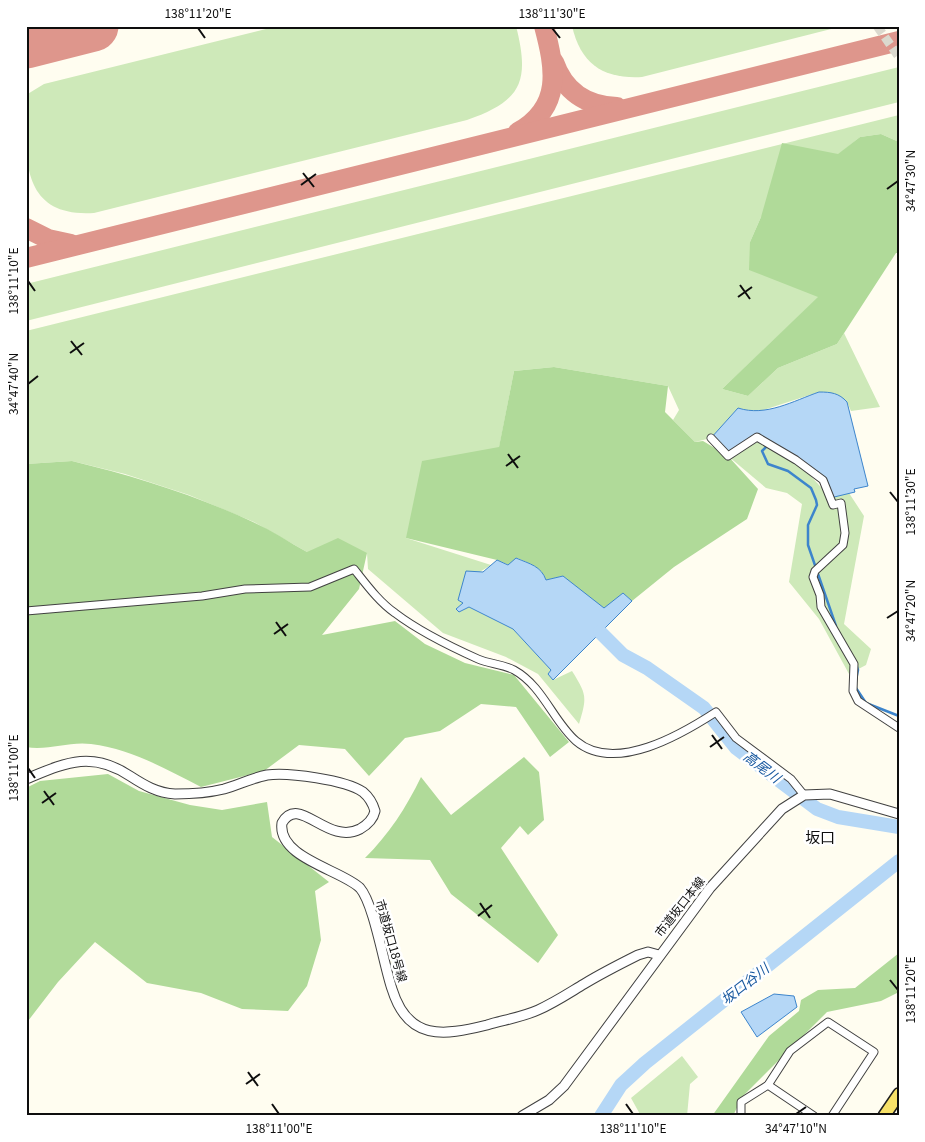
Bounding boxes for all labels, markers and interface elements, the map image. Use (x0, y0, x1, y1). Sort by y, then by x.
text: 138°11'20"E (164, 4, 232, 21)
text: 138°11'30"E (518, 4, 586, 21)
text: 34°47'30"N (901, 150, 918, 212)
text: 138°11'10"E (4, 247, 21, 315)
text: 34°47'40"N (4, 353, 21, 415)
text: 138°11'30"E (901, 468, 918, 536)
text: 34°47'20"N (901, 580, 918, 642)
text: 138°11'00"E (4, 734, 21, 802)
water label: 高尾川 (740, 746, 787, 788)
district label: 坂口 (805, 826, 835, 847)
street label: 市道坂口本線 (650, 872, 708, 940)
street label: 市道坂口18号線 (373, 897, 412, 984)
text: 138°11'20"E (901, 956, 918, 1024)
water label: 坂口谷川 (716, 957, 774, 1008)
text: 138°11'00"E (245, 1119, 313, 1136)
text: 138°11'10"E (599, 1119, 667, 1136)
text: 34°47'10"N (765, 1119, 827, 1136)

